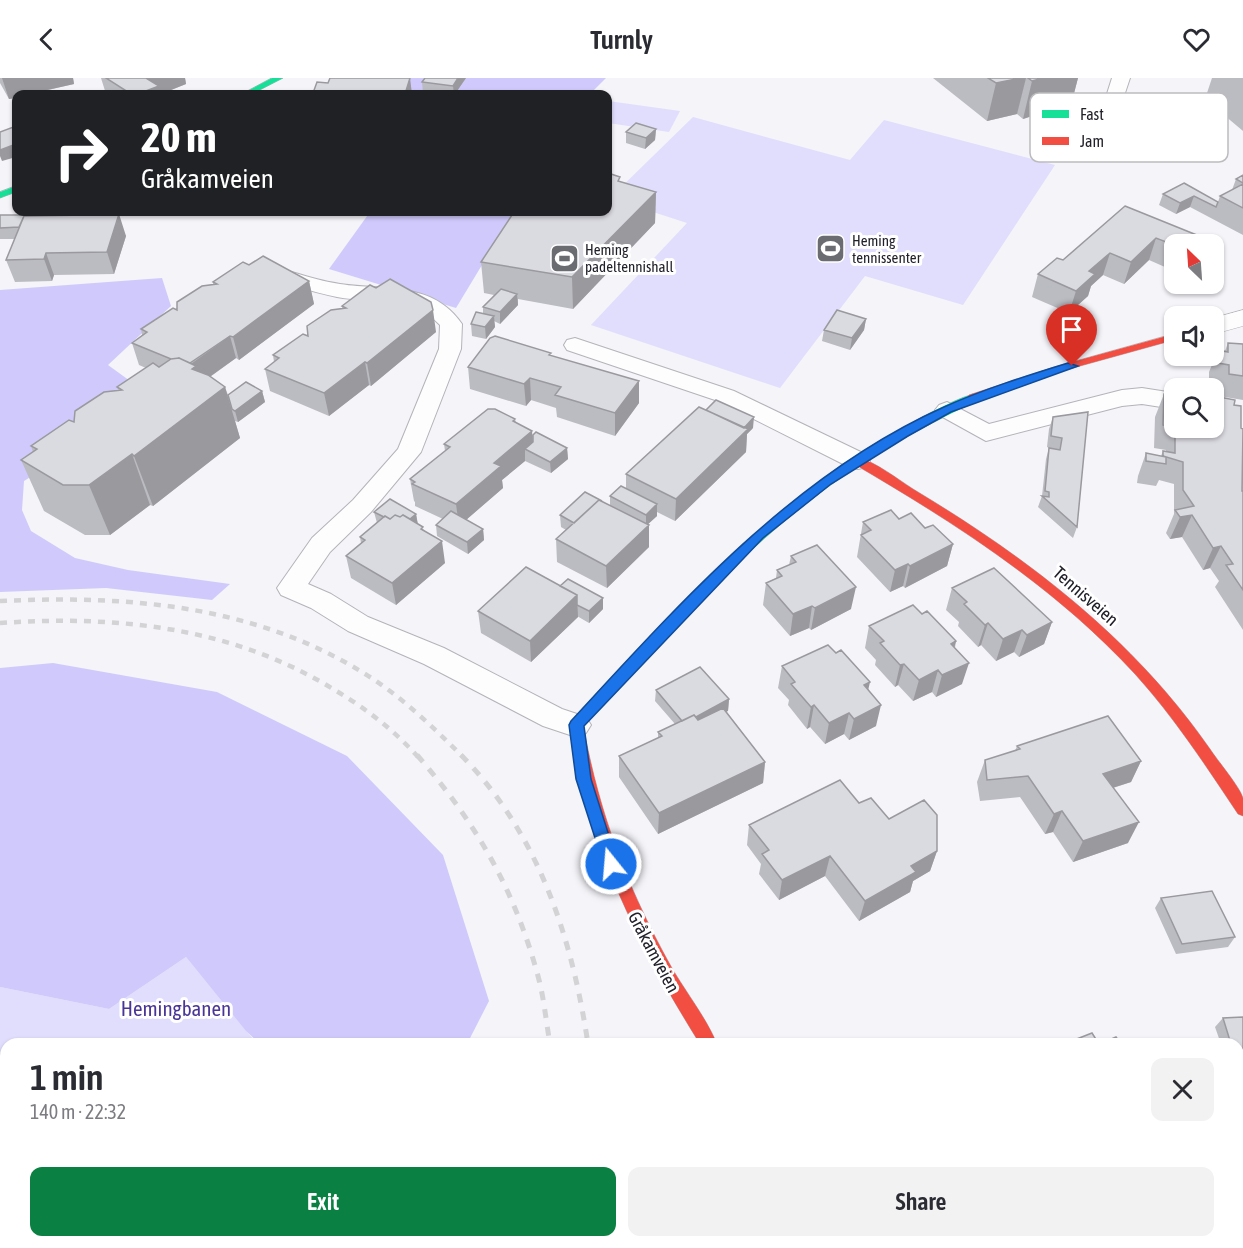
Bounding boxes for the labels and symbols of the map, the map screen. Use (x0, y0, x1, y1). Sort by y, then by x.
legend (1030, 93, 1228, 162)
text: Fast (1080, 105, 1104, 123)
text: Jam (1080, 132, 1104, 150)
place label: Heming tennissenter (852, 232, 922, 266)
sports icon: Heming tennissenter (815, 233, 847, 265)
north arrow (1164, 234, 1224, 294)
place label: Heming padeltennishall (585, 241, 673, 275)
sports icon: Heming padeltennishall (548, 242, 580, 274)
pin (1046, 304, 1097, 366)
street label: Tennisveien (1049, 562, 1123, 630)
position arrow (579, 832, 643, 896)
street label: Gråkamveien (624, 908, 684, 996)
park label: Hemingbanen (121, 996, 231, 1020)

